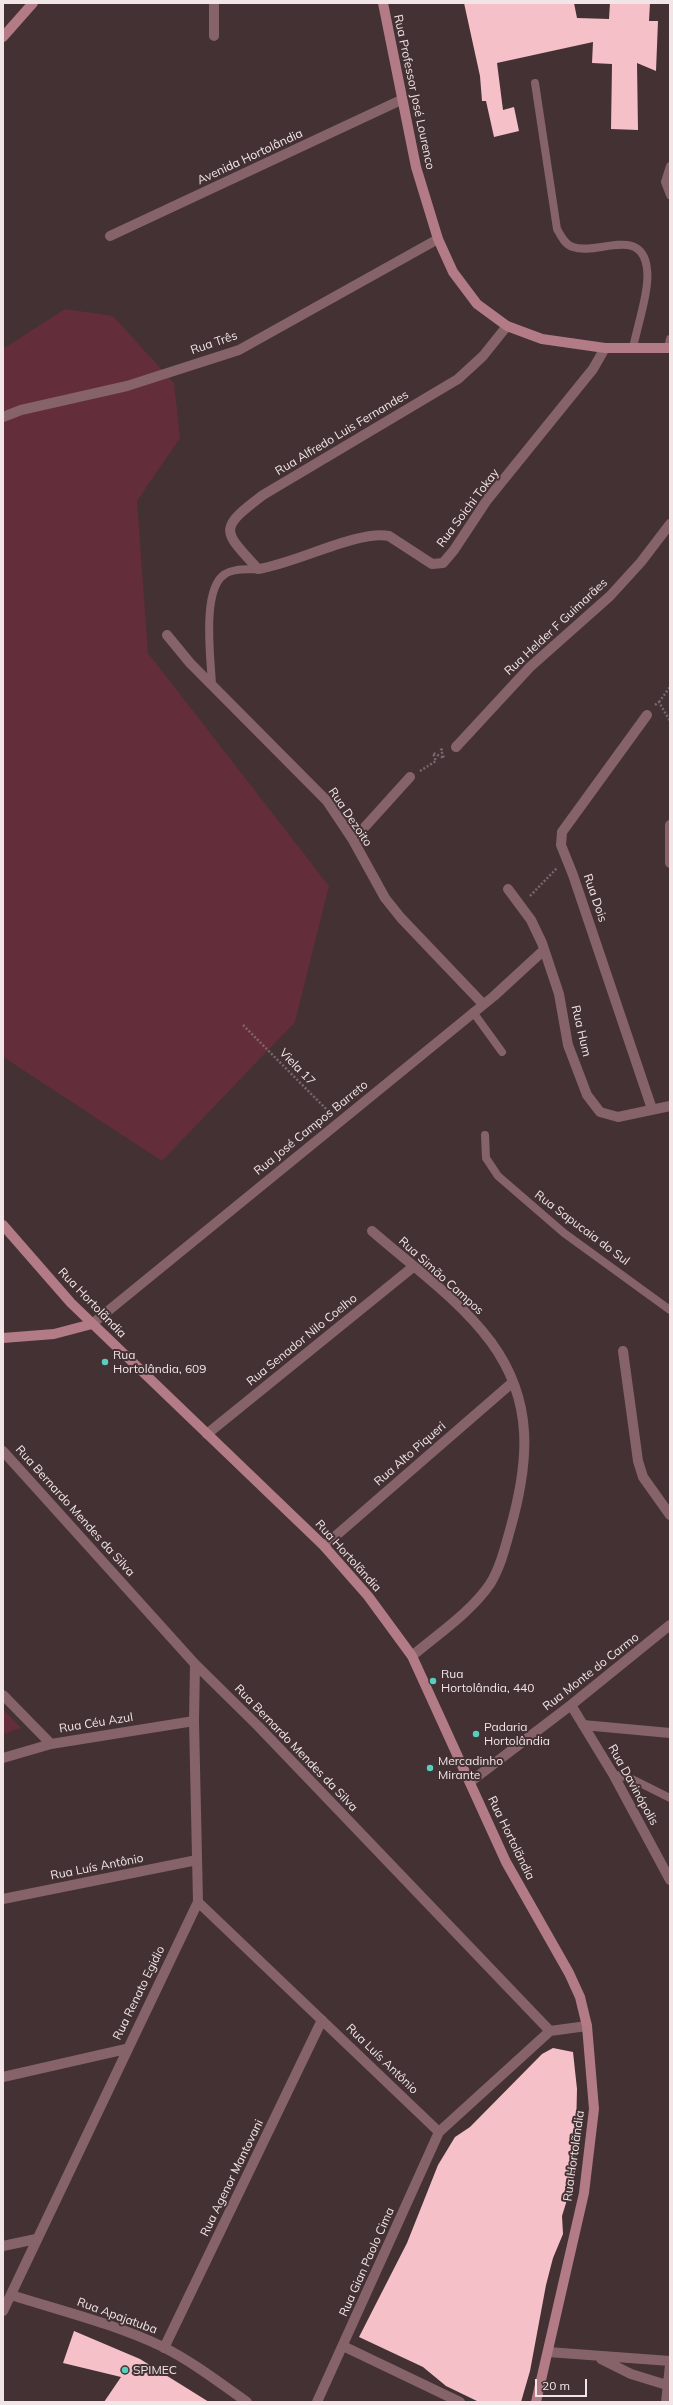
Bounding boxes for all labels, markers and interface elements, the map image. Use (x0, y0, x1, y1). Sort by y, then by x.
street label: Rua Professor José Lourenco (391, 13, 437, 171)
street label: Avenida Hortolândia (195, 126, 305, 188)
street label: Rua Três (189, 328, 239, 358)
street label: Rua Alfredo Luis Fernandes (273, 387, 411, 479)
street label: Rua Soichi Tokay (434, 466, 502, 550)
street label: Rua Helder F Guimarães (502, 576, 610, 678)
street label: Rua Dezoito (325, 785, 375, 849)
street label: Rua Dois (580, 872, 610, 924)
street label: Rua Hum (568, 1004, 594, 1058)
street label: Viela 17 (276, 1046, 318, 1088)
street label: Rua José Campos Barreto (251, 1078, 371, 1178)
street label: Rua Sapucaia do Sul (532, 1188, 632, 1268)
street label: Rua Simão Campos (396, 1234, 486, 1318)
street label: Rua Hortolãndia (55, 1265, 129, 1341)
street label: Rua Senador Nilo Coelho (244, 1291, 360, 1389)
place label: Rua Hortolândia, 609 (113, 1348, 207, 1376)
marker: Rua Hortolândia, 609 (100, 1357, 110, 1367)
street label: Rua Alto Piqueri (371, 1419, 449, 1489)
street label: Rua Bernardo Mendes da Silva (12, 1443, 138, 1579)
street label: Rua Hortolãndia (312, 1517, 384, 1595)
street label: Rua Monte do Carmo (540, 1630, 642, 1714)
place label: Rua Hortolândia, 440 (441, 1667, 535, 1695)
marker: Rua Hortolândia, 440 (428, 1676, 438, 1686)
street label: Rua Bernardo Mendes da Silva (231, 1681, 361, 1815)
street label: Rua Céu Azul (58, 1710, 134, 1736)
place label: Padaria Hortolândia (484, 1720, 550, 1748)
marker: Padaria Hortolândia (471, 1729, 481, 1739)
street label: Rua Davinópolis (605, 1742, 661, 1828)
place label: Mercadinho Mirante (438, 1754, 503, 1782)
marker: Mercadinho Mirante (425, 1763, 435, 1773)
street label: Rua Hortolãndia (484, 1794, 538, 1882)
street label: Rua Luís Antônio (49, 1851, 145, 1883)
street label: Rua Renato Egidio (110, 1944, 168, 2042)
street label: Rua Luís Antônio (343, 2021, 421, 2097)
street label: Rua Hortolãndia (560, 2110, 588, 2202)
street label: Rua Agenor Mantovani (197, 2117, 267, 2239)
street label: Rua Gian Paolo Cima (336, 2205, 398, 2319)
street label: Rua Apajatuba (75, 2295, 159, 2337)
place label: SPIMEC (133, 2363, 177, 2377)
marker: SPIMEC (120, 2365, 130, 2375)
scale bar (537, 2371, 589, 2397)
text: 20 m (542, 2378, 570, 2393)

